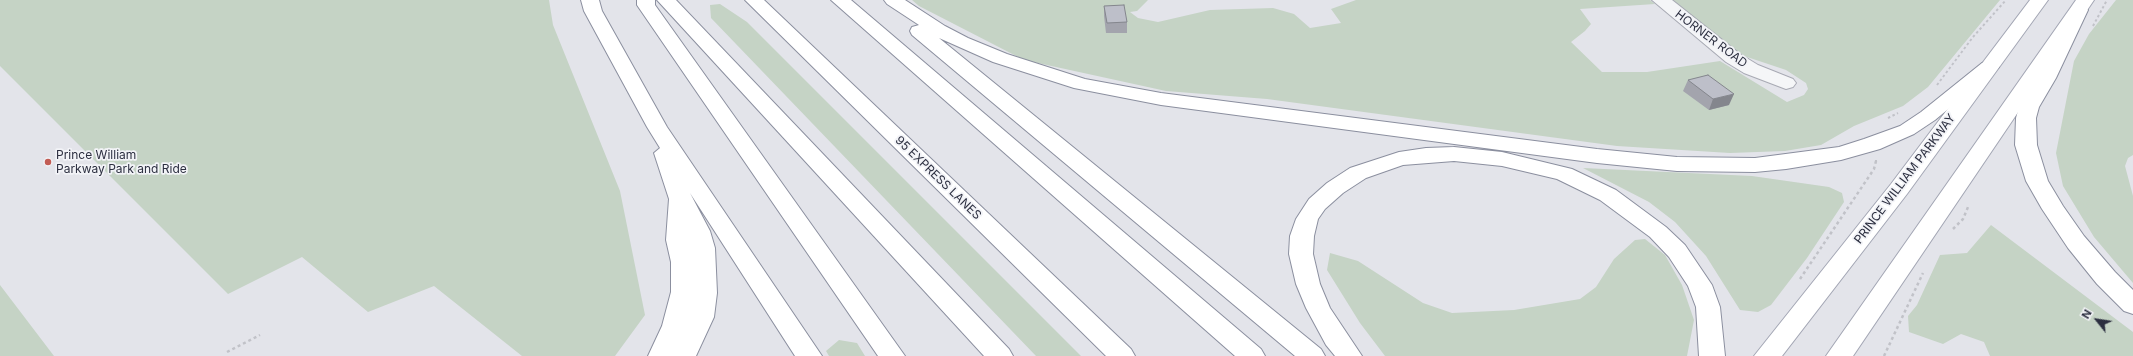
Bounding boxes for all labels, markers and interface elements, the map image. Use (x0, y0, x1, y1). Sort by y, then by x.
street label: HORNER ROAD (1672, 7, 1750, 71)
street label: PRINCE WILLIAM PARKWAY (1851, 111, 1959, 247)
street label: 95 EXPRESS LANES (892, 133, 984, 223)
place label: Prince William Parkway Park and Ride (56, 148, 187, 176)
marker: Prince William Parkway Park and Ride (43, 157, 53, 167)
north arrow (2077, 300, 2117, 340)
text: N (2078, 307, 2095, 321)

